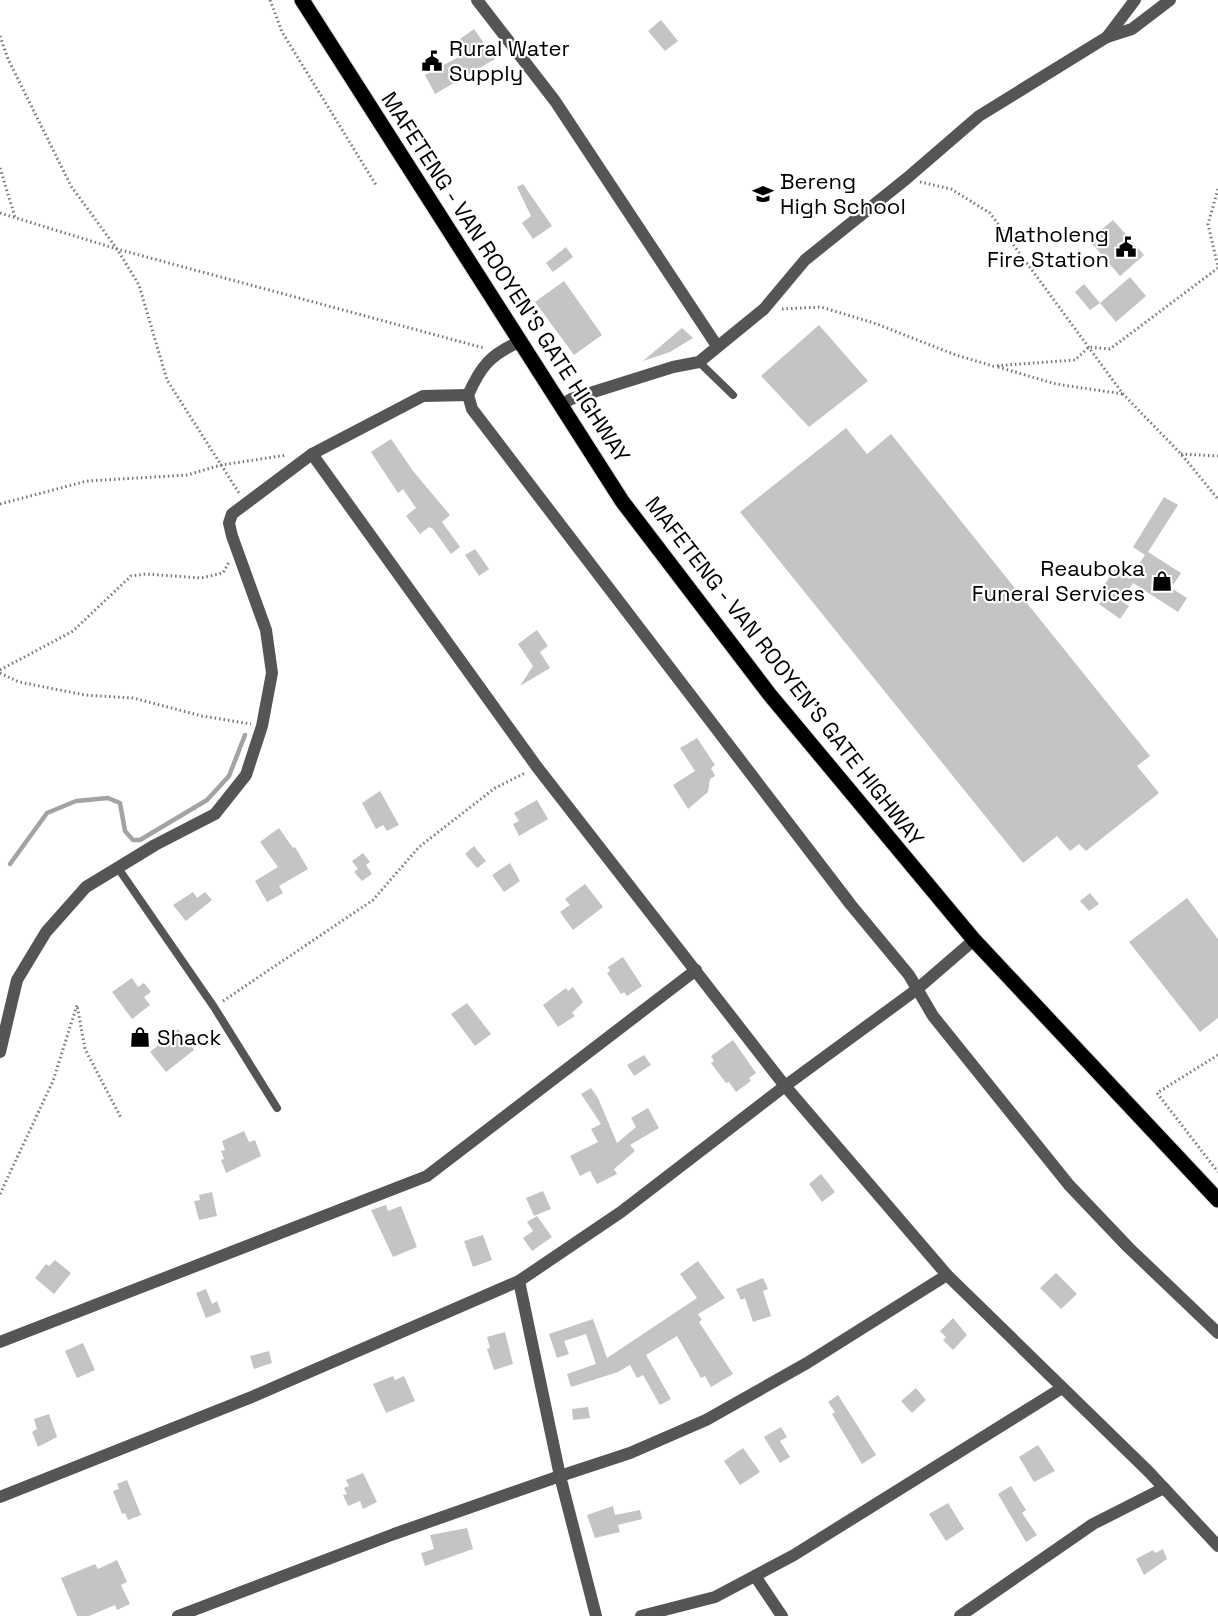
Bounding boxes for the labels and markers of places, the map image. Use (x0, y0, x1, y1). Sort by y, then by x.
place label: Rural Water Supply (449, 34, 570, 87)
public building icon: Rural Water Supply (420, 49, 444, 73)
place label: Bereng High School (780, 167, 906, 220)
school or university icon: Bereng High School (751, 182, 775, 206)
place label: Matholeng Fire Station (987, 220, 1109, 273)
public building icon: Matholeng Fire Station (1114, 235, 1138, 259)
place label: Reauboka Funeral Services (972, 554, 1145, 607)
shop icon: Reauboka Funeral Services (1150, 569, 1174, 593)
place label: Shack (157, 1023, 221, 1051)
shop icon: Shack (128, 1025, 152, 1049)

